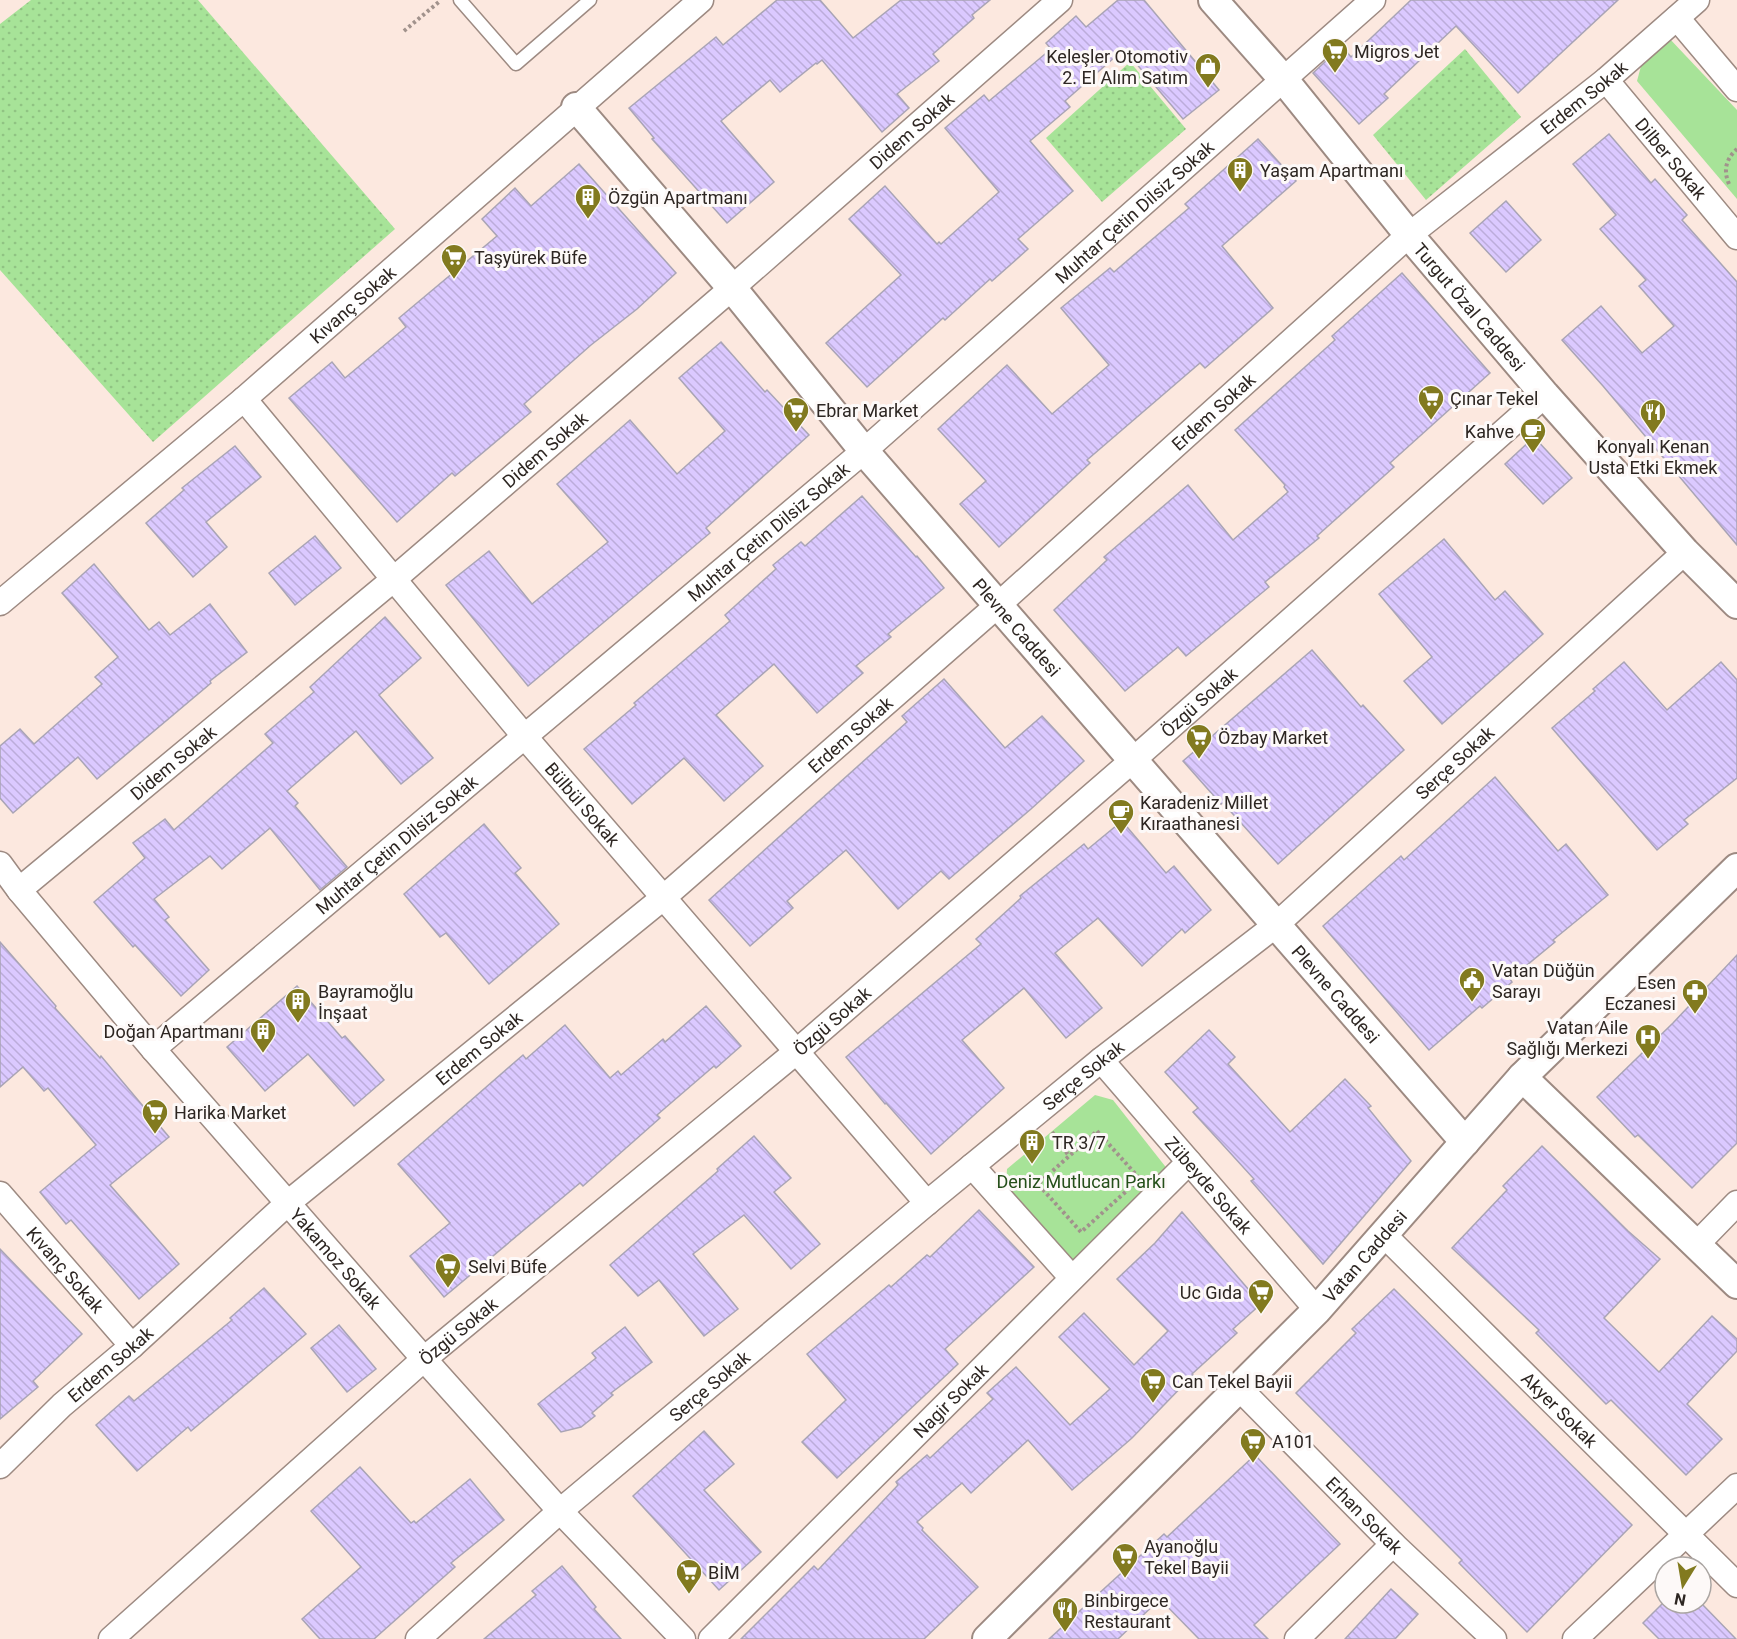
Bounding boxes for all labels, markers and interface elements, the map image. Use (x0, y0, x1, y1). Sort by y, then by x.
supermarket icon: Migros Jet (1320, 36, 1350, 74)
place label: Migros Jet (1354, 41, 1440, 62)
place label: Keleşler Otomotiv 2. El Alım Satım (1046, 46, 1188, 88)
shop icon: Keleşler Otomotiv 2. El Alım Satım (1193, 51, 1223, 89)
street label: Erdem Sokak (1536, 55, 1632, 138)
street label: Didem Sokak (865, 87, 959, 173)
street label: Dilber Sokak (1631, 113, 1712, 204)
street label: Muhtar Çetin Dilsiz Sokak (1051, 135, 1218, 287)
building icon: Yaşam Apartmanı (1225, 155, 1255, 193)
place label: Yaşam Apartmanı (1260, 160, 1403, 181)
building icon: Özgün Apartmanı (573, 182, 603, 220)
place label: Özgün Apartmanı (608, 187, 748, 208)
street label: Turgut Özal Caddesi (1410, 238, 1530, 375)
supermarket icon: Taşyürek Büfe (439, 242, 469, 280)
place label: Taşyürek Büfe (474, 247, 587, 268)
street label: Kıvanç Sokak (305, 261, 400, 347)
street label: Erdem Sokak (1167, 368, 1260, 454)
supermarket icon: Çınar Tekel (1416, 383, 1446, 421)
place label: Çınar Tekel (1450, 388, 1538, 409)
supermarket icon: Ebrar Market (781, 395, 811, 433)
restaurant icon: Konyalı Kenan Usta Etki Ekmek (1638, 397, 1668, 435)
place label: Ebrar Market (816, 400, 919, 421)
street label: Didem Sokak (498, 406, 592, 492)
cafe icon: Kahve (1518, 416, 1548, 454)
place label: Kahve (1465, 421, 1514, 442)
place label: Konyalı Kenan Usta Etki Ekmek (1589, 436, 1718, 478)
street label: Muhtar Çetin Dilsiz Sokak (683, 457, 854, 605)
street label: Plevne Caddesi (969, 574, 1065, 680)
street label: Özgü Sokak (1156, 662, 1242, 741)
street label: Erdem Sokak (804, 691, 897, 777)
street label: Didem Sokak (126, 720, 221, 804)
street label: Serçe Sokak (1411, 721, 1499, 803)
supermarket icon: Özbay Market (1184, 722, 1214, 760)
place label: Özbay Market (1218, 727, 1328, 748)
street label: Bülbül Sokak (541, 758, 625, 851)
street label: Muhtar Çetin Dilsiz Sokak (311, 770, 482, 918)
place label: Karadeniz Millet Kıraathanesi (1140, 792, 1268, 834)
cafe icon: Karadeniz Millet Kıraathanesi (1106, 797, 1136, 835)
street label: Plevne Caddesi (1288, 940, 1384, 1047)
place label: Vatan Düğün Sarayı (1492, 960, 1595, 1002)
public building icon: Vatan Düğün Sarayı (1457, 965, 1487, 1003)
place label: Esen Eczanesi (1605, 972, 1676, 1014)
pharmacy icon: Esen Eczanesi (1680, 977, 1710, 1015)
place label: Bayramoğlu İnşaat (318, 981, 413, 1023)
street label: Özgü Sokak (789, 981, 875, 1060)
building icon: Bayramoğlu İnşaat (283, 986, 313, 1024)
street label: Erdem Sokak (431, 1006, 527, 1089)
building icon: Doğan Apartmanı (248, 1016, 278, 1054)
place label: Vatan Aile Sağlığı Merkezi (1506, 1017, 1628, 1059)
place label: Doğan Apartmanı (104, 1021, 244, 1042)
hospital icon: Vatan Aile Sağlığı Merkezi (1633, 1022, 1663, 1060)
street label: Serçe Sokak (1038, 1035, 1129, 1114)
supermarket icon: Harika Market (140, 1097, 170, 1135)
place label: Harika Market (174, 1102, 287, 1123)
building icon: TR 3/7 (1017, 1127, 1047, 1165)
place label: TR 3/7 (1052, 1132, 1106, 1153)
street label: Zübeyde Sokak (1161, 1132, 1257, 1238)
park label: Deniz Mutlucan Parkı (996, 1171, 1166, 1192)
street label: Yakamoz Sokak (286, 1203, 386, 1314)
street label: Vatan Caddesi (1318, 1205, 1411, 1306)
street label: Kıvanç Sokak (23, 1222, 109, 1317)
supermarket icon: Selvi Büfe (433, 1251, 463, 1289)
place label: Selvi Büfe (468, 1256, 547, 1277)
supermarket icon: Uc Gıda (1246, 1277, 1276, 1315)
place label: Uc Gıda (1180, 1282, 1242, 1303)
street label: Özgü Sokak (415, 1292, 502, 1369)
street label: Erdem Sokak (63, 1321, 157, 1406)
street label: Serçe Sokak (665, 1345, 754, 1425)
street label: Nagir Sokak (909, 1358, 993, 1442)
supermarket icon: Can Tekel Bayii (1138, 1366, 1168, 1404)
street label: Akyer Sokak (1517, 1367, 1603, 1452)
place label: Can Tekel Bayii (1172, 1371, 1292, 1392)
supermarket icon: A101 (1238, 1426, 1268, 1464)
place label: A101 (1272, 1431, 1314, 1452)
street label: Erhan Sokak (1322, 1472, 1407, 1558)
place label: Ayanoğlu Tekel Bayii (1144, 1536, 1229, 1578)
supermarket icon: Ayanoğlu Tekel Bayii (1110, 1541, 1140, 1579)
north arrow (1653, 1555, 1713, 1615)
supermarket icon: BİM (674, 1557, 704, 1595)
place label: BİM (708, 1562, 740, 1583)
text: N (1673, 1589, 1688, 1610)
place label: Binbirgece Restaurant (1084, 1590, 1171, 1632)
restaurant icon: Binbirgece Restaurant (1050, 1595, 1080, 1633)

